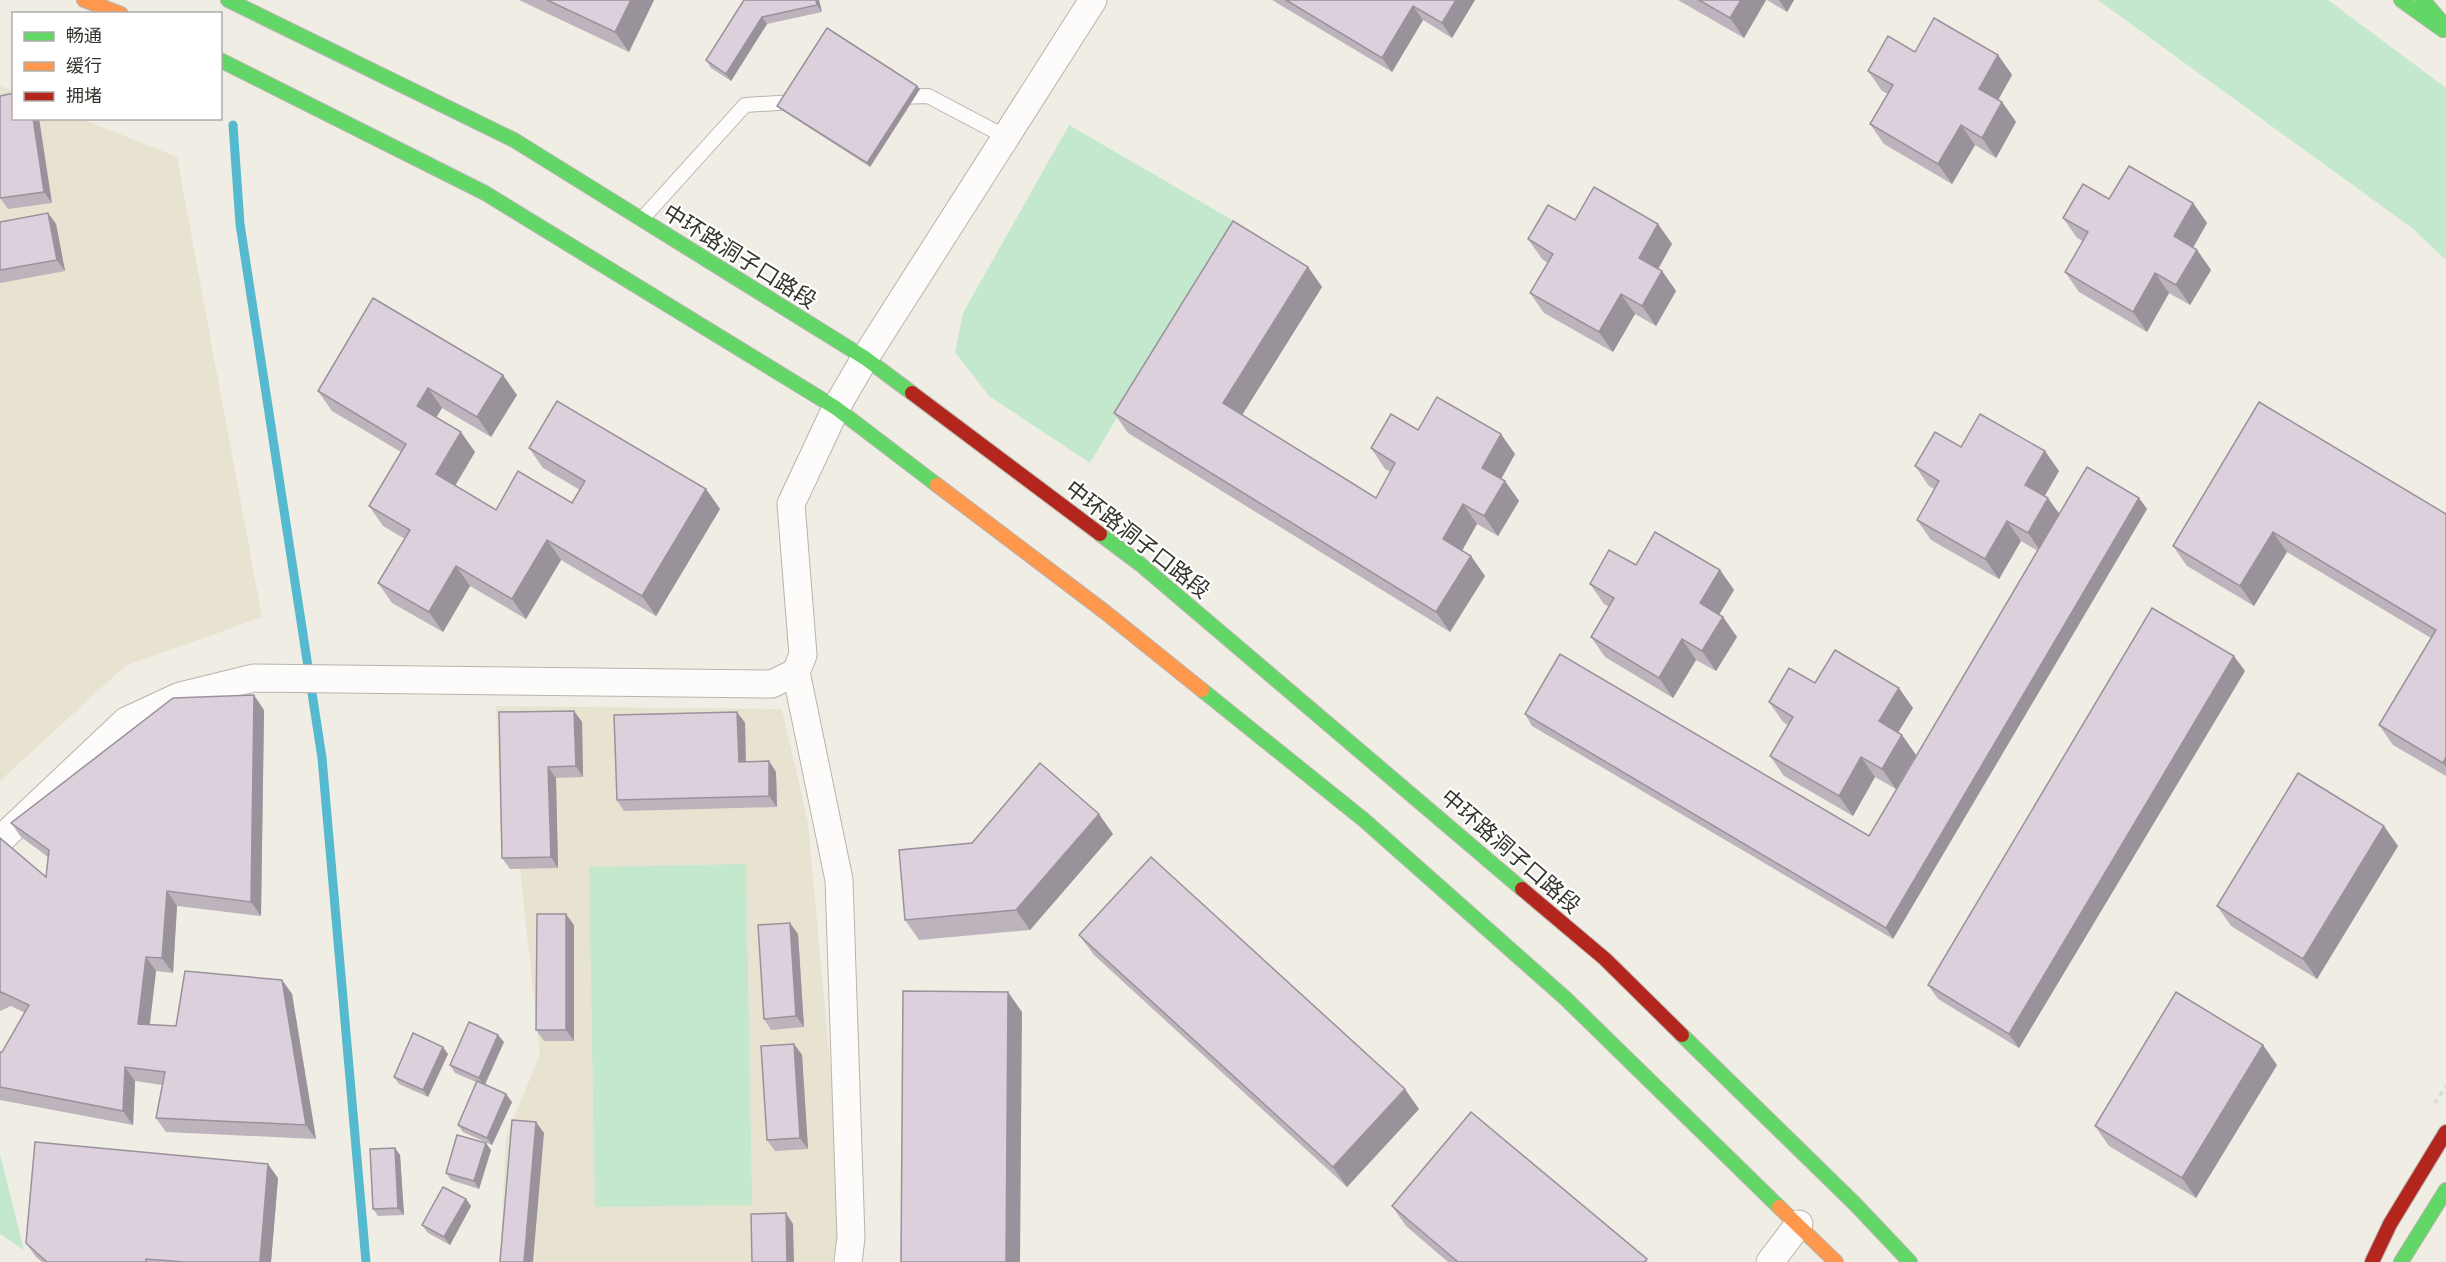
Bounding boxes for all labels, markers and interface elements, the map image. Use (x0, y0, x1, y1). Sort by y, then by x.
legend (12, 12, 222, 120)
text: 畅通 (66, 25, 102, 47)
text: 缓行 (66, 55, 102, 77)
text: 拥堵 (66, 85, 102, 107)
street label: 中环路洞子口路段 (658, 198, 822, 315)
street label: 中环路洞子口路段 (1060, 475, 1215, 604)
street label: 中环路洞子口路段 (1435, 783, 1586, 919)

